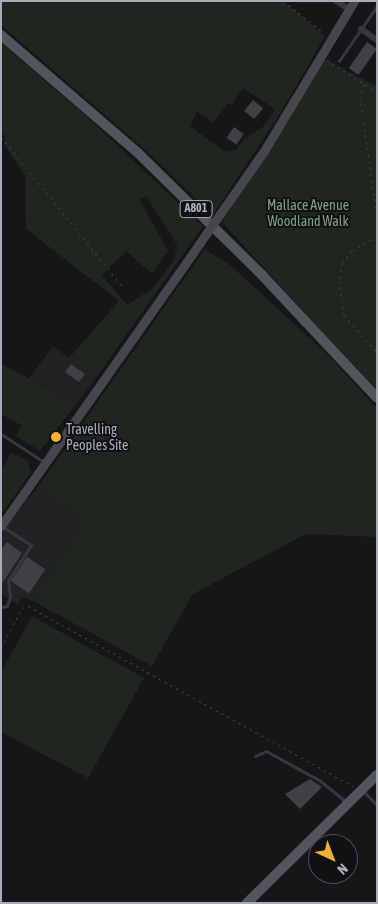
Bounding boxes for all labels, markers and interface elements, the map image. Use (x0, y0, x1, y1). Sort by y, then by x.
park label: Mallace Avenue Woodland Walk (267, 197, 349, 230)
road number: A801 (178, 200, 214, 218)
place label: Travelling Peoples Site (66, 421, 128, 454)
marker: Travelling Peoples Site (50, 431, 62, 443)
north arrow (308, 834, 358, 884)
text: N (334, 861, 351, 878)

